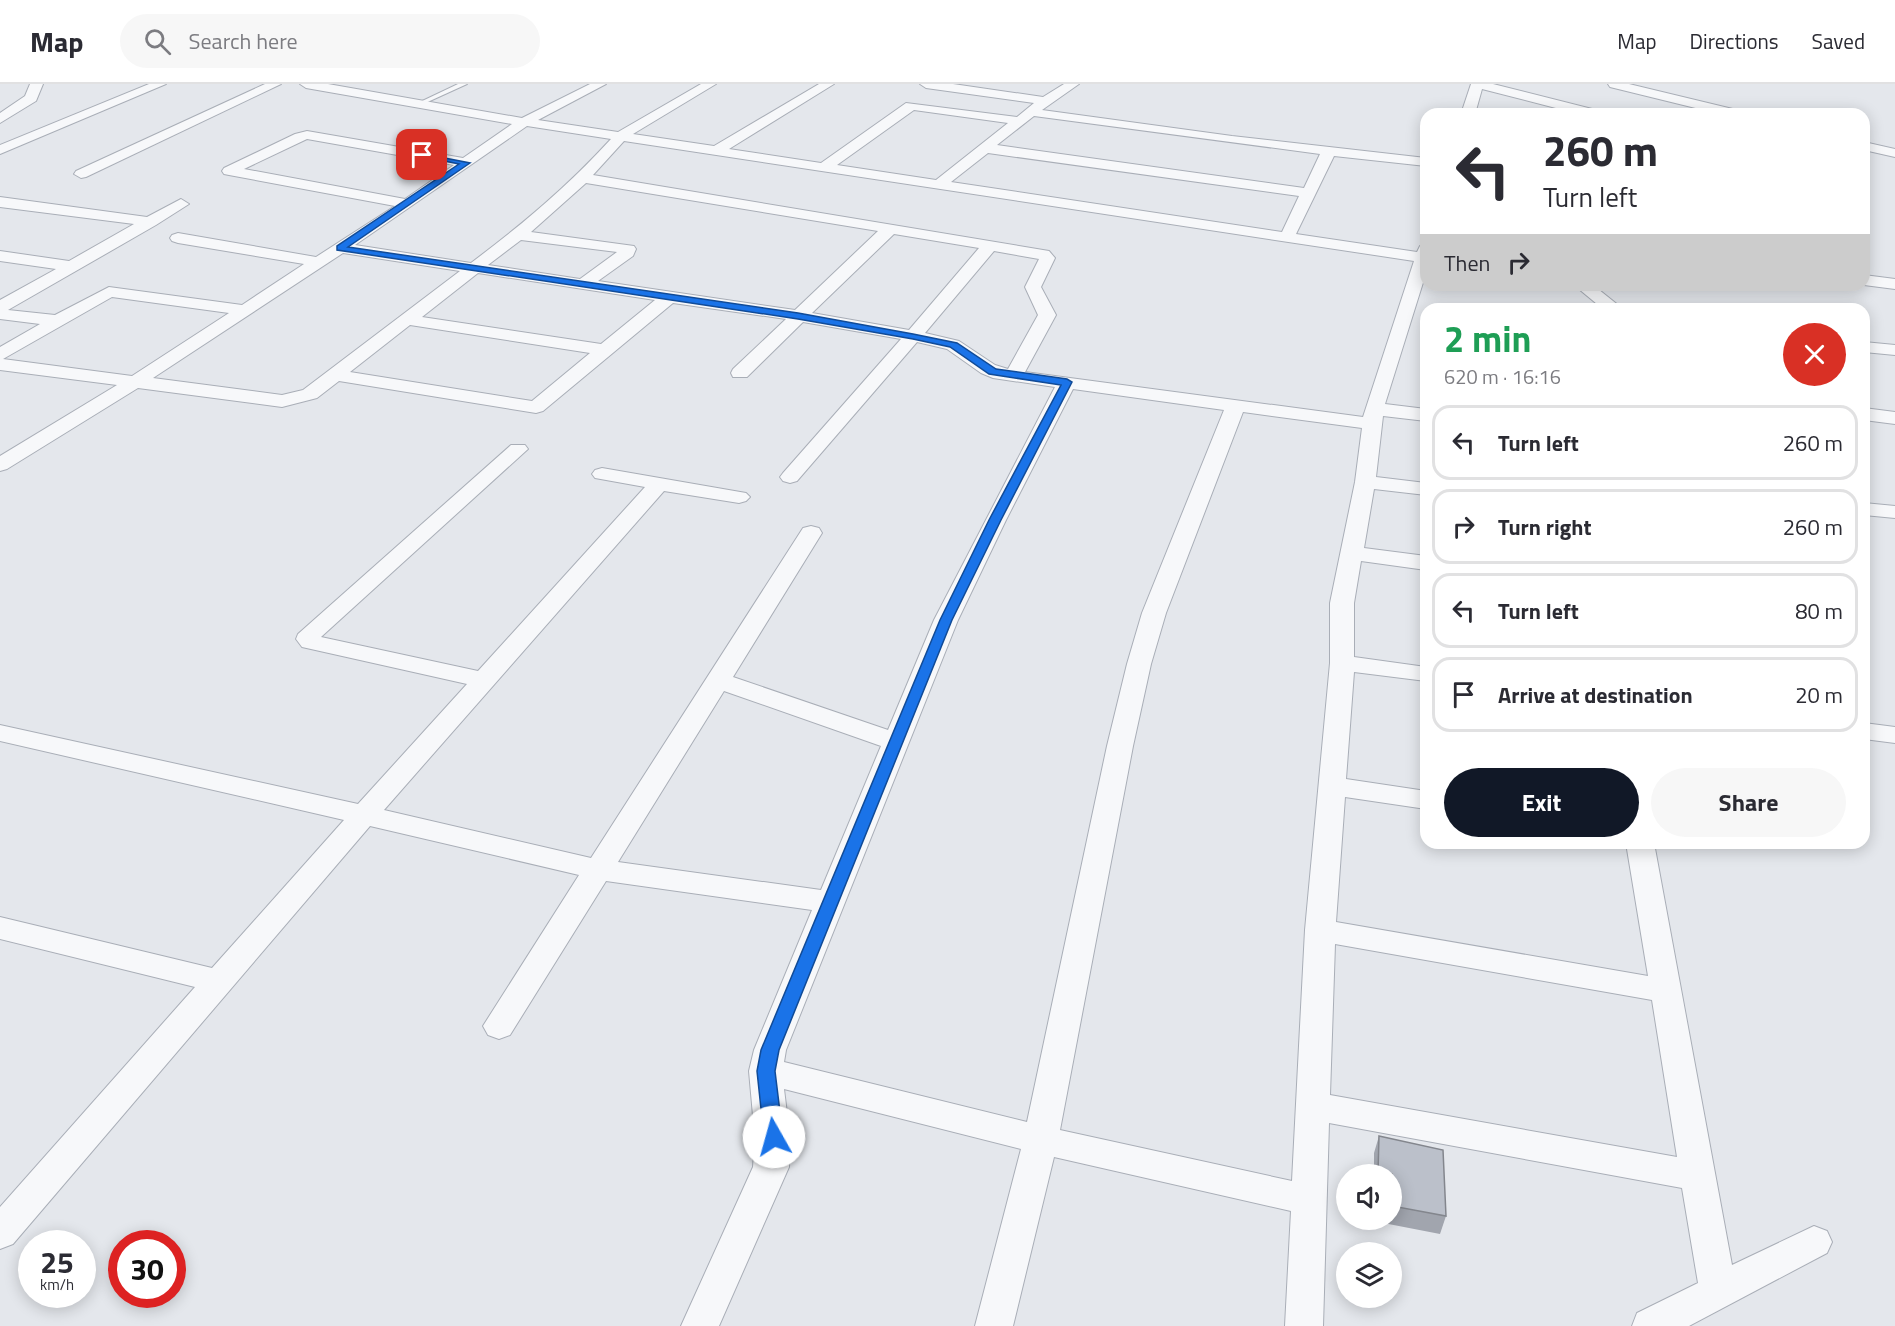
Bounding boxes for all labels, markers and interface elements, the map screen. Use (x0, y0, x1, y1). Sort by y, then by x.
search box (120, 14, 540, 68)
text: Map (30, 20, 84, 63)
text: Search here (189, 24, 298, 58)
icon: search (141, 25, 174, 58)
text: Map (1617, 25, 1657, 57)
text: Directions (1690, 25, 1779, 57)
text: Saved (1812, 25, 1865, 57)
text: 260 m (1543, 118, 1658, 182)
pin (396, 129, 447, 180)
icon: left (1444, 132, 1522, 210)
icon: arrive (405, 138, 438, 171)
text: Turn left (1543, 176, 1637, 217)
text: Then (1444, 246, 1490, 280)
icon: right (1502, 246, 1535, 279)
text: 2 min (1444, 311, 1531, 366)
button: close (1783, 323, 1846, 386)
text: 620 m · 16:16 (1444, 361, 1561, 392)
icon: left (1447, 426, 1480, 459)
text: Turn left (1498, 426, 1579, 460)
text: 260 m (1783, 426, 1843, 460)
icon: right (1447, 510, 1480, 543)
text: Turn right (1498, 510, 1592, 544)
text: 260 m (1783, 510, 1843, 544)
icon: left (1447, 594, 1480, 627)
text: Turn left (1498, 594, 1579, 628)
text: 80 m (1795, 594, 1843, 628)
icon: arrive (1447, 678, 1480, 711)
text: Arrive at destination (1498, 678, 1693, 712)
text: 20 m (1795, 678, 1843, 712)
button: Exit (1444, 768, 1639, 837)
button: Share (1651, 768, 1846, 837)
position arrow (742, 1105, 806, 1169)
map controls (1336, 1164, 1402, 1308)
button: sound (1336, 1164, 1402, 1230)
speed limit sign: 30 (108, 1230, 186, 1308)
text: 25 (40, 1239, 74, 1285)
button: layers (1336, 1242, 1402, 1308)
text: km/h (40, 1273, 74, 1296)

